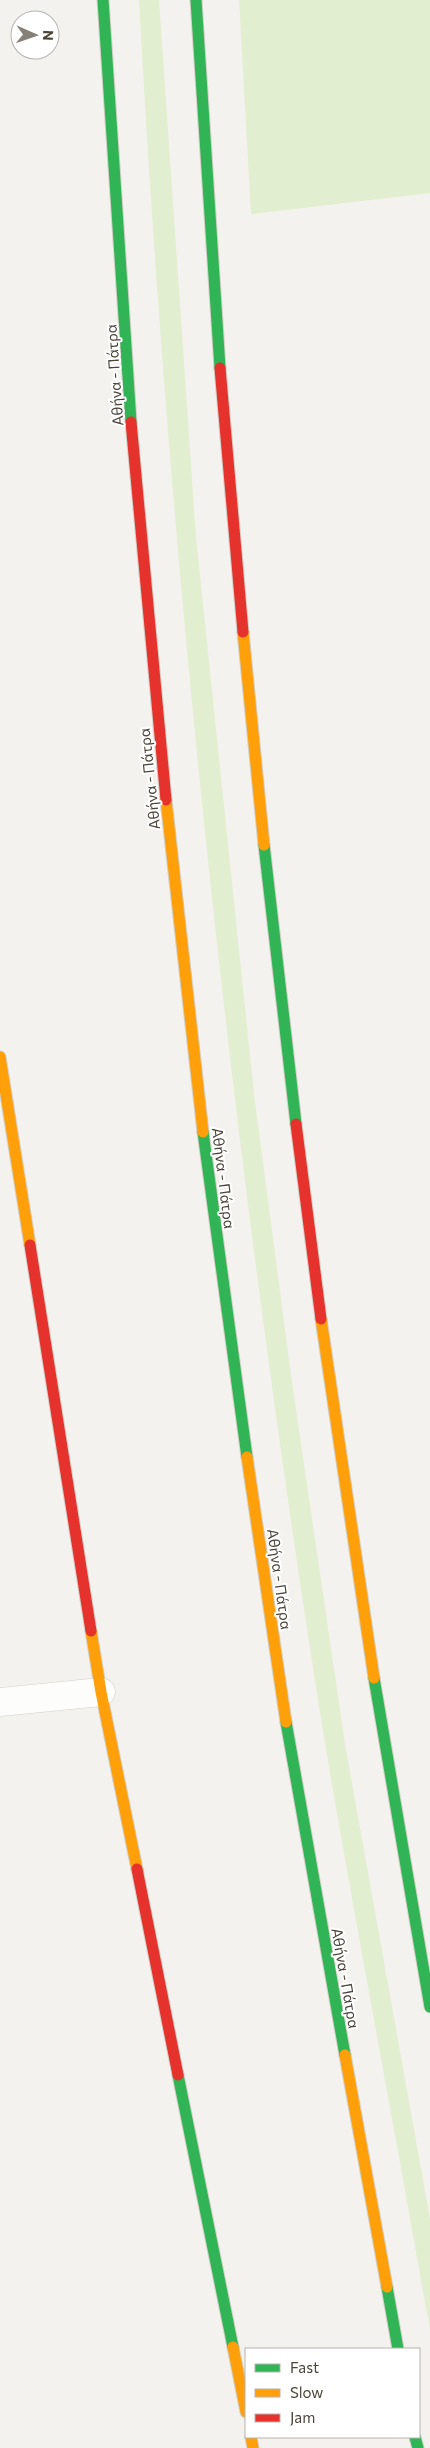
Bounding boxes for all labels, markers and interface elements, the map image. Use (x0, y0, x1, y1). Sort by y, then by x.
north arrow (10, 10, 60, 60)
text: N (40, 30, 57, 41)
street label: Αθήνα - Πάτρα (101, 324, 127, 426)
street label: Αθήνα - Πάτρα (135, 727, 163, 831)
street label: Αθήνα - Πάτρα (209, 1126, 239, 1230)
street label: Αθήνα - Πάτρα (264, 1527, 296, 1631)
street label: Αθήνα - Πάτρα (328, 1926, 364, 2030)
legend (245, 2348, 420, 2438)
text: Fast (290, 2358, 319, 2376)
text: Slow (290, 2383, 323, 2401)
text: Jam (290, 2408, 315, 2426)

